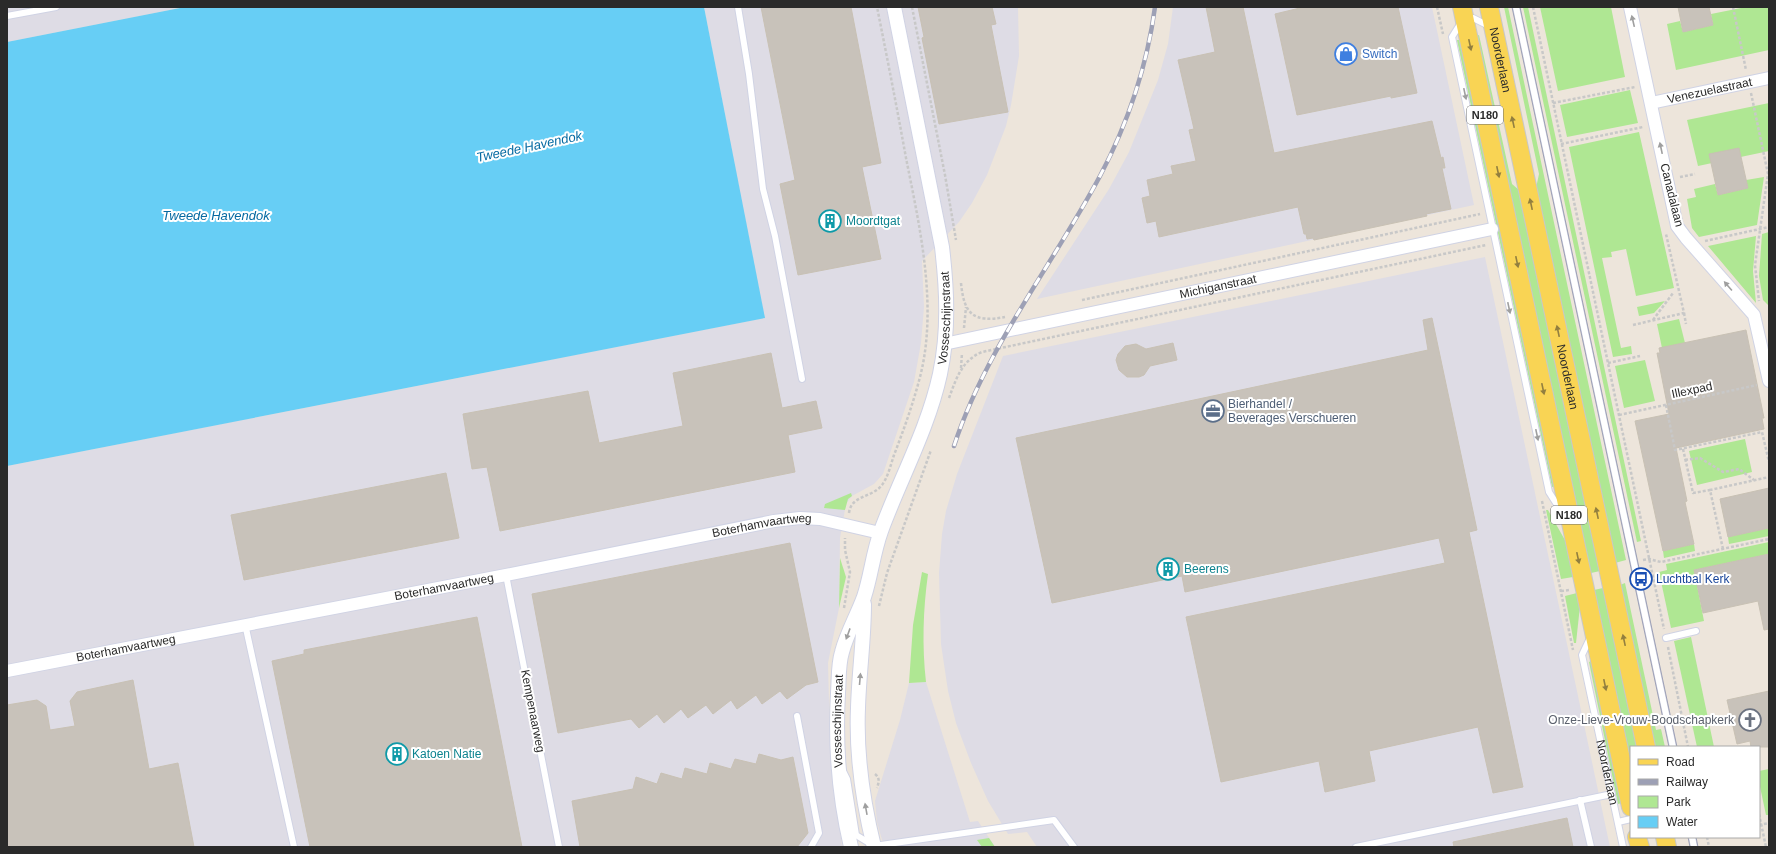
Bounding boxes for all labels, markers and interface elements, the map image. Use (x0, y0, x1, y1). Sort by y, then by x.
one-way arrow (1629, 15, 1635, 28)
street label: Noorderlaan (1486, 26, 1514, 94)
one-way arrow (1467, 39, 1473, 51)
shop icon: Switch (1333, 41, 1359, 67)
place label: Switch (1362, 47, 1397, 61)
street label: Venezuelastraat (1666, 75, 1754, 106)
one-way arrow (1462, 88, 1468, 101)
road number: N180 (1467, 106, 1503, 124)
one-way arrow (1510, 116, 1516, 128)
water label: Tweede Havendok (475, 128, 585, 165)
one-way arrow (1657, 142, 1663, 155)
street label: Canadalaan (1657, 162, 1687, 228)
one-way arrow (1495, 166, 1501, 178)
one-way arrow (1527, 198, 1533, 210)
water label: Tweede Havendok (162, 208, 271, 223)
building icon: Moordtgat (817, 208, 843, 234)
place label: Moordtgat (846, 214, 901, 228)
one-way arrow (1514, 256, 1520, 268)
street label: Vosseschijnstraat (935, 270, 953, 366)
street label: Michiganstraat (1178, 271, 1258, 301)
one-way arrow (1724, 281, 1733, 291)
one-way arrow (1507, 302, 1513, 314)
one-way arrow (1554, 325, 1560, 337)
street label: Noorderlaan (1554, 343, 1581, 411)
street label: Illexpad (1670, 379, 1714, 401)
one-way arrow (1540, 383, 1546, 395)
place label: Bierhandel / Beverages Verschueren (1228, 397, 1356, 425)
office icon: Bierhandel / Beverages Verschueren (1200, 398, 1226, 424)
one-way arrow (1534, 429, 1540, 441)
road number: N180 (1551, 506, 1587, 524)
one-way arrow (1593, 507, 1599, 519)
street label: Boterhamvaartweg (711, 511, 812, 540)
one-way arrow (1576, 551, 1582, 564)
building icon: Beerens (1155, 556, 1181, 582)
place label: Beerens (1184, 562, 1229, 576)
bus stop icon: Luchtbal Kerk (1628, 566, 1654, 592)
street label: Boterhamvaartweg (393, 571, 495, 603)
place label: Luchtbal Kerk (1656, 572, 1730, 586)
one-way arrow (845, 628, 851, 640)
street label: Boterhamvaartweg (75, 632, 177, 665)
one-way arrow (1620, 634, 1626, 646)
street label: Kempenaarweg (518, 668, 548, 754)
street label: Vosseschijnstraat (830, 673, 846, 768)
one-way arrow (856, 673, 863, 685)
one-way arrow (1603, 678, 1609, 691)
church icon: Onze-Lieve-Vrouw-Boodschapkerk (1737, 707, 1763, 733)
place label: Onze-Lieve-Vrouw-Boodschapkerk (1548, 713, 1735, 727)
street label: Noorderlaan (1593, 739, 1621, 806)
building icon: Katoen Natie (384, 741, 410, 767)
legend (1630, 746, 1760, 838)
place label: Katoen Natie (412, 747, 482, 761)
text: Road (1666, 755, 1695, 769)
text: Railway (1666, 775, 1708, 789)
text: Park (1666, 795, 1692, 809)
one-way arrow (862, 803, 868, 815)
text: Water (1666, 815, 1698, 829)

